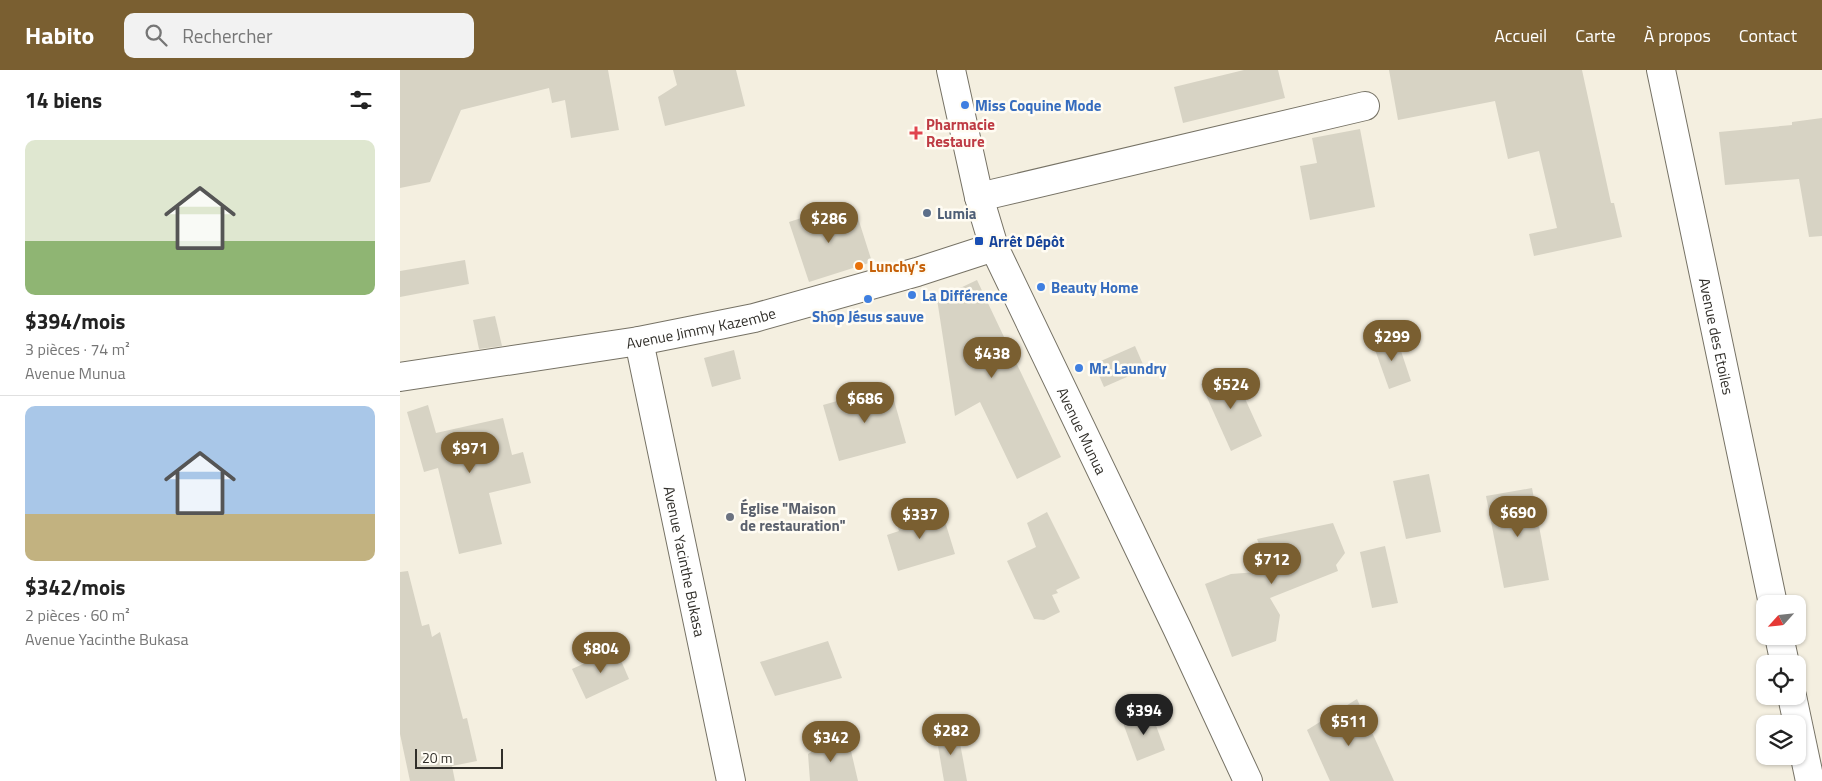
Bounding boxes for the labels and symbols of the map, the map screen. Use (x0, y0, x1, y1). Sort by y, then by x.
place label: Miss Coquine Mode (975, 94, 1102, 117)
marker: Miss Coquine Mode (959, 99, 971, 111)
place label: Pharmacie Restaure (926, 113, 995, 153)
marker: Pharmacie Restaure (910, 127, 922, 139)
pin: $286 (799, 202, 859, 244)
place label: Lumia (937, 202, 977, 225)
marker: Lumia (921, 207, 933, 219)
place label: Arrêt Dépôt (989, 230, 1065, 253)
marker: Arrêt Dépôt (973, 235, 985, 247)
place label: Lunchy's (869, 255, 926, 278)
marker: Lunchy's (853, 260, 865, 272)
place label: Beauty Home (1051, 276, 1139, 299)
street label: Avenue des Etoiles (1693, 276, 1740, 397)
marker: Beauty Home (1035, 281, 1047, 293)
place label: La Différence (922, 284, 1008, 307)
marker: La Différence (906, 289, 918, 301)
marker: Shop Jésus sauve (862, 293, 874, 305)
street label: Avenue Jimmy Kazembe (625, 301, 778, 354)
place label: Shop Jésus sauve (812, 305, 924, 328)
pin: $299 (1362, 320, 1422, 362)
pin: $438 (962, 336, 1022, 379)
place label: Mr. Laundry (1089, 357, 1167, 380)
marker: Mr. Laundry (1073, 362, 1085, 374)
pin: $524 (1201, 368, 1261, 410)
pin: $686 (835, 382, 895, 424)
street label: Avenue Munua (1051, 383, 1113, 479)
pin: $971 (440, 432, 500, 474)
street label: Avenue Yacinthe Bukasa (658, 484, 712, 639)
pin: $690 (1488, 496, 1548, 538)
place label: Église "Maison de restauration" (740, 497, 846, 537)
pin: $337 (890, 498, 950, 540)
marker: Église "Maison de restauration" (724, 511, 736, 523)
pin: $712 (1242, 542, 1302, 585)
north arrow (1756, 595, 1806, 645)
pin: $804 (571, 632, 631, 674)
pin: $394 (1114, 694, 1174, 736)
pin: $511 (1319, 704, 1379, 747)
pin: $282 (921, 714, 981, 756)
pin: $342 (801, 720, 861, 763)
scale bar (415, 746, 502, 769)

